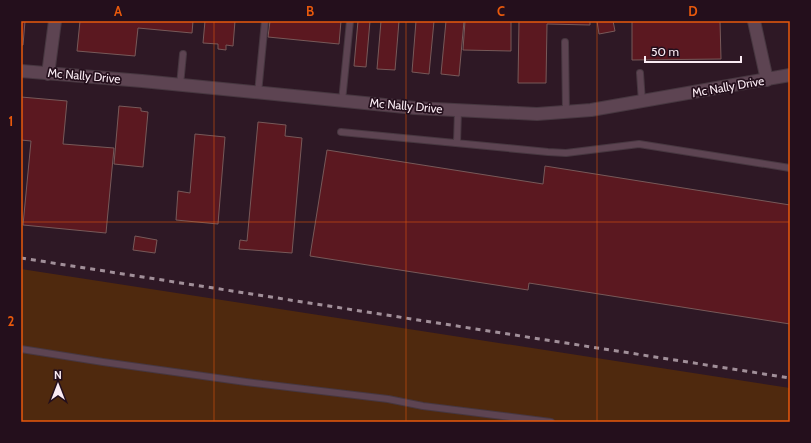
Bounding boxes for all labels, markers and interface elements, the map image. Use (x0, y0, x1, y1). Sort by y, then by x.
text: A (114, 3, 123, 19)
text: B (306, 3, 314, 19)
text: C (497, 3, 505, 19)
text: D (688, 3, 698, 19)
scale bar (645, 38, 741, 64)
text: 50 m (651, 44, 679, 59)
street label: Mc Nally Drive (47, 65, 121, 86)
street label: Mc Nally Drive (691, 73, 765, 100)
street label: Mc Nally Drive (369, 95, 443, 116)
text: 1 (9, 113, 13, 129)
text: 2 (8, 313, 15, 329)
north arrow (38, 365, 78, 405)
text: N (54, 368, 62, 382)

